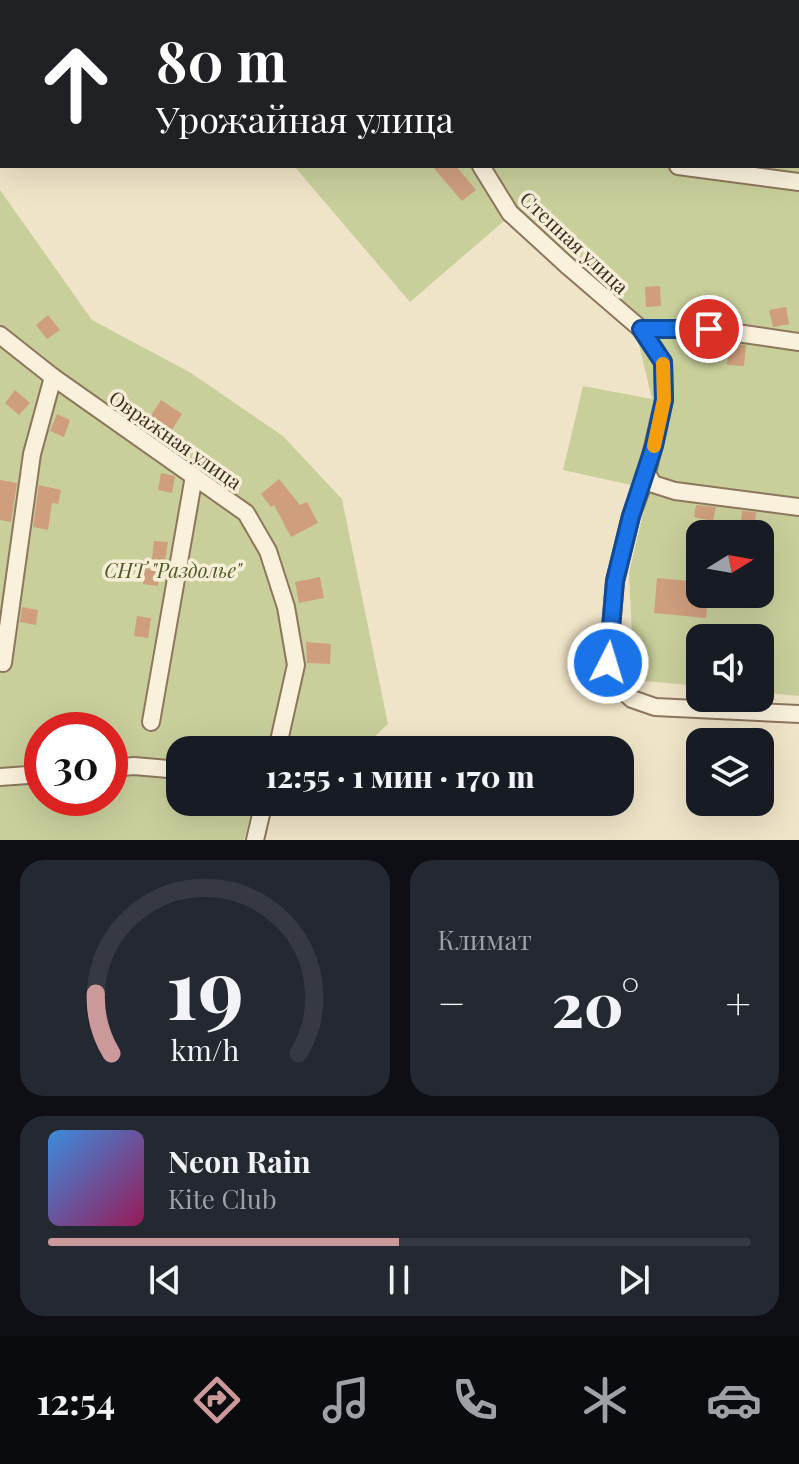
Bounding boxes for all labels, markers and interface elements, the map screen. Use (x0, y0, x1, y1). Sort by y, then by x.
text: 80 m (156, 22, 287, 97)
icon: ahead (24, 32, 128, 136)
text: Урожайная улица (156, 94, 454, 142)
street label: Степная улица (515, 185, 635, 299)
pin (675, 295, 743, 363)
icon: arrive (687, 307, 731, 351)
street label: Овражная улица (104, 383, 248, 495)
north arrow (686, 520, 774, 608)
map controls (686, 520, 774, 816)
park label: СНТ "Раздолье" (104, 556, 243, 583)
position arrow (566, 621, 650, 705)
button: sound (686, 624, 774, 712)
speed limit sign: 30 (24, 712, 128, 816)
button: layers (686, 728, 774, 816)
text: 12:55 · 1 мин · 170 m (265, 756, 535, 796)
text: Климат (438, 922, 532, 957)
text: 19 (166, 930, 244, 1041)
text: 20° (552, 962, 639, 1042)
text: − (438, 972, 466, 1031)
text: + (725, 972, 751, 1031)
text: km/h (170, 1030, 239, 1068)
text: Neon Rain (168, 1141, 311, 1181)
text: Kite Club (168, 1181, 277, 1216)
icon: previous (143, 1258, 187, 1302)
icon: pause (377, 1258, 421, 1302)
icon: next (612, 1258, 656, 1302)
icon: directions (189, 1372, 245, 1428)
icon: music (318, 1372, 374, 1428)
icon: phone (447, 1372, 503, 1428)
icon: climate (577, 1372, 633, 1428)
icon: car (706, 1372, 762, 1428)
text: 12:54 (37, 1376, 115, 1424)

